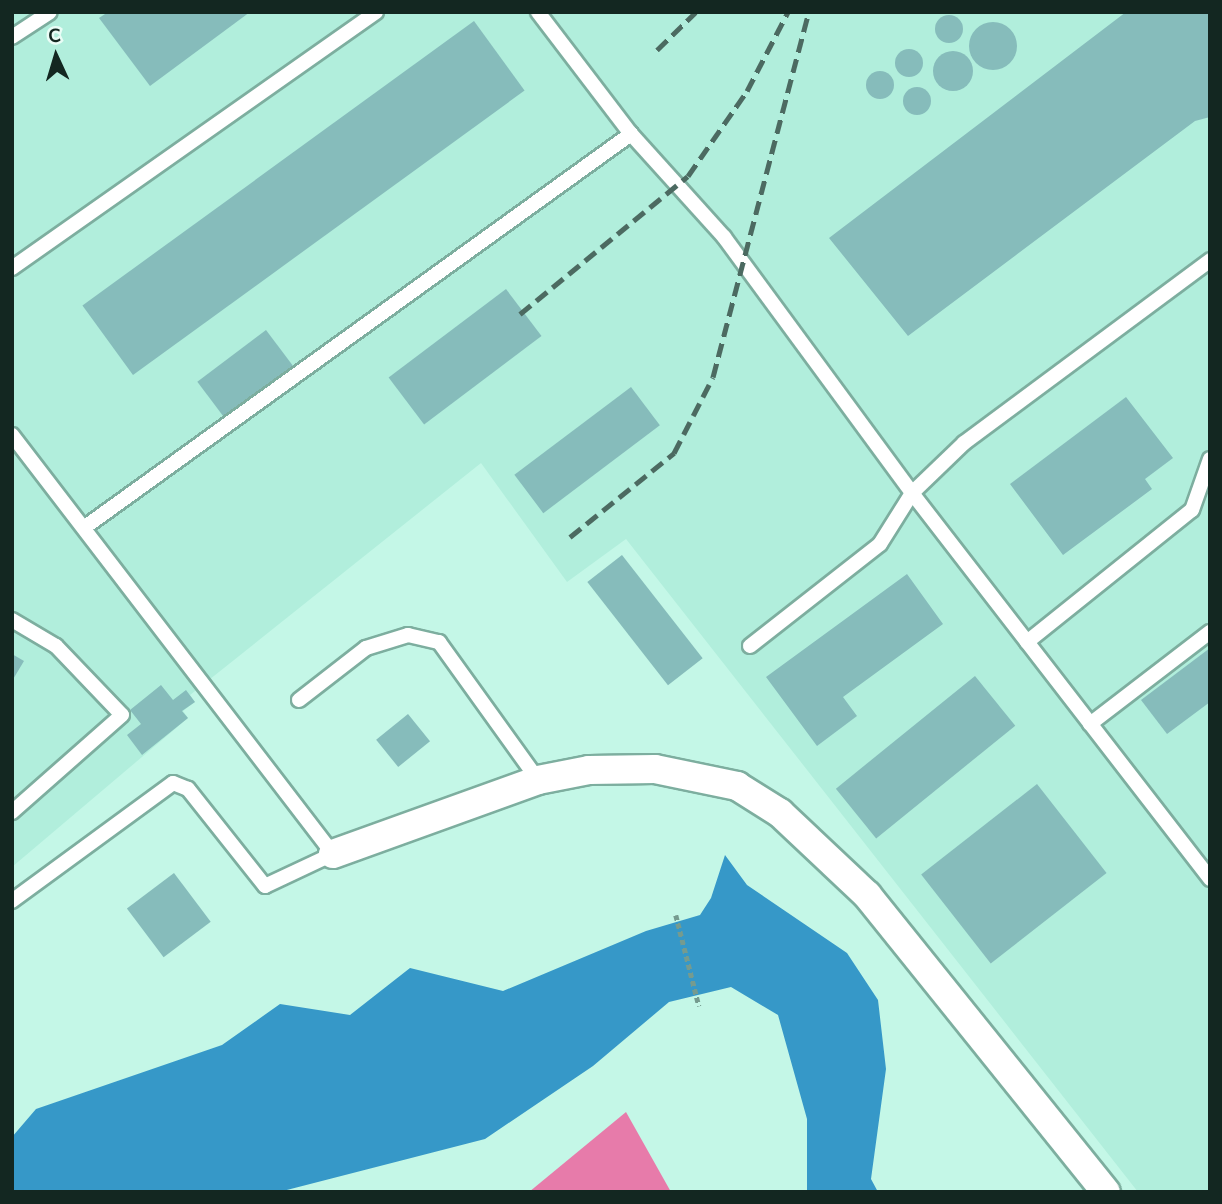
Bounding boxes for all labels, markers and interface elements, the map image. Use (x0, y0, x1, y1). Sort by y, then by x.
north arrow (21, 21, 91, 91)
text: С (47, 23, 62, 47)

